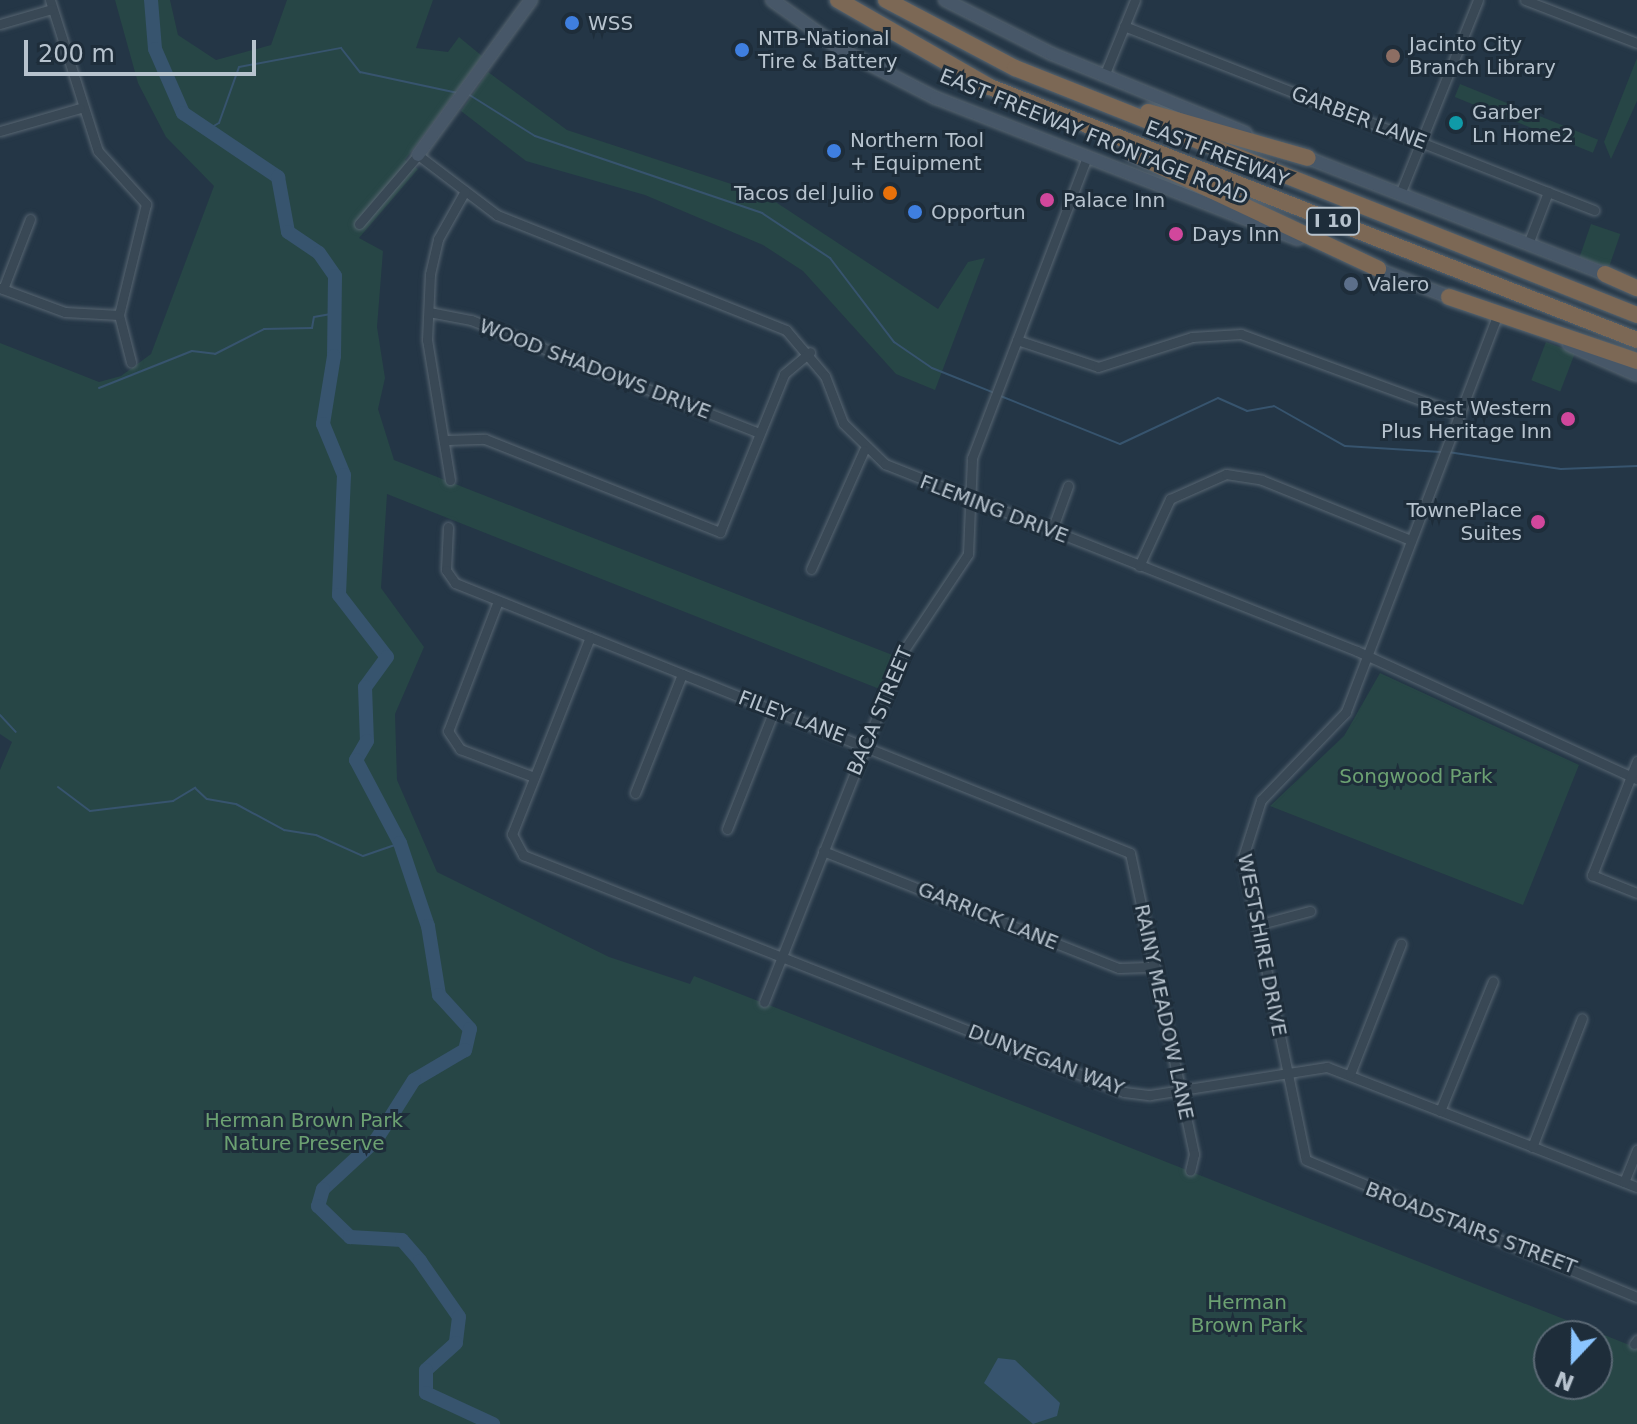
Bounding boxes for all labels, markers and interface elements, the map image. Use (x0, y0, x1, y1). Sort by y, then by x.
place label: WSS (588, 11, 633, 35)
marker: WSS (563, 14, 581, 32)
scale bar (28, 24, 260, 74)
place label: NTB-National Tire & Battery (758, 26, 898, 73)
place label: Jacinto City Branch Library (1409, 32, 1556, 79)
text: 200 m (38, 40, 115, 68)
marker: NTB-National Tire & Battery (733, 41, 751, 59)
marker: Jacinto City Branch Library (1384, 47, 1402, 65)
street label: EAST FREEWAY FRONTAGE ROAD (936, 64, 1252, 210)
street label: GARBER LANE (1288, 81, 1430, 155)
place label: Garber Ln Home2 (1472, 100, 1574, 147)
marker: Garber Ln Home2 (1447, 114, 1465, 132)
street label: EAST FREEWAY (1142, 116, 1292, 192)
place label: Northern Tool + Equipment (850, 128, 984, 175)
marker: Northern Tool + Equipment (825, 142, 843, 160)
place label: Tacos del Julio (734, 181, 874, 205)
marker: Tacos del Julio (881, 184, 899, 202)
place label: Palace Inn (1063, 188, 1165, 212)
marker: Palace Inn (1038, 191, 1056, 209)
place label: Opportun (931, 200, 1026, 224)
marker: Opportun (906, 203, 924, 221)
road number: I 10 (1305, 207, 1361, 235)
place label: Days Inn (1192, 222, 1280, 246)
marker: Days Inn (1167, 225, 1185, 243)
place label: Valero (1367, 272, 1429, 296)
marker: Valero (1342, 275, 1360, 293)
street label: WOOD SHADOWS DRIVE (476, 314, 714, 424)
place label: Best Western Plus Heritage Inn (1381, 396, 1552, 443)
marker: Best Western Plus Heritage Inn (1559, 410, 1577, 428)
street label: FLEMING DRIVE (917, 470, 1071, 548)
place label: TownePlace Suites (1406, 498, 1522, 545)
marker: TownePlace Suites (1529, 513, 1547, 531)
street label: BACA STREET (842, 643, 918, 779)
street label: FILEY LANE (735, 686, 849, 748)
park label: Songwood Park (1339, 764, 1493, 788)
street label: WESTSHIRE DRIVE (1233, 852, 1291, 1038)
street label: GARRICK LANE (914, 877, 1062, 955)
street label: RAINY MEADOW LANE (1129, 902, 1199, 1122)
street label: DUNVEGAN WAY (965, 1019, 1127, 1101)
park label: Herman Brown Park Nature Preserve (205, 1108, 403, 1155)
street label: BROADSTAIRS STREET (1362, 1177, 1580, 1279)
park label: Herman Brown Park (1191, 1291, 1303, 1338)
north arrow (1533, 1320, 1613, 1400)
text: N (1551, 1366, 1578, 1396)

